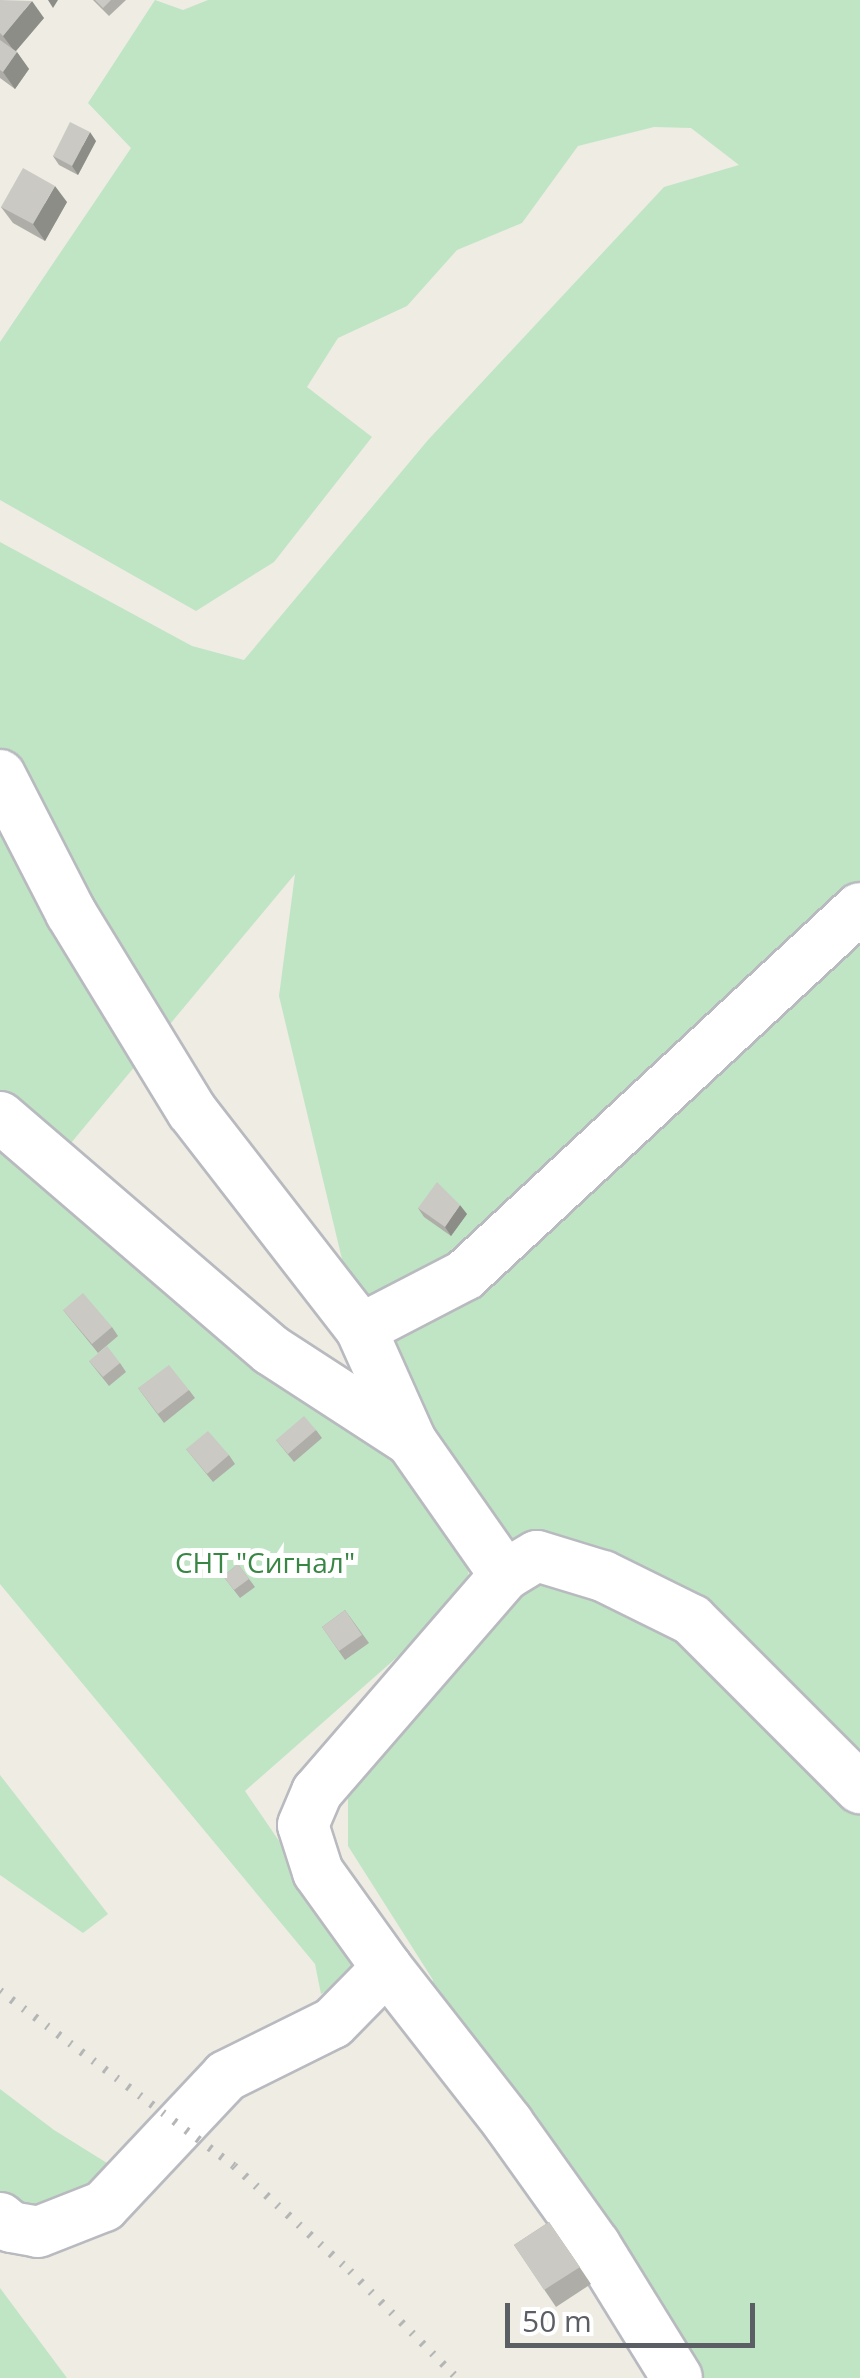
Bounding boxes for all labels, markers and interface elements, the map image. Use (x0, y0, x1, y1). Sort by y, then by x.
park label: СНТ "Сигнал" (175, 1545, 355, 1579)
scale bar (510, 2283, 760, 2345)
text: 50 m (522, 2300, 592, 2341)

